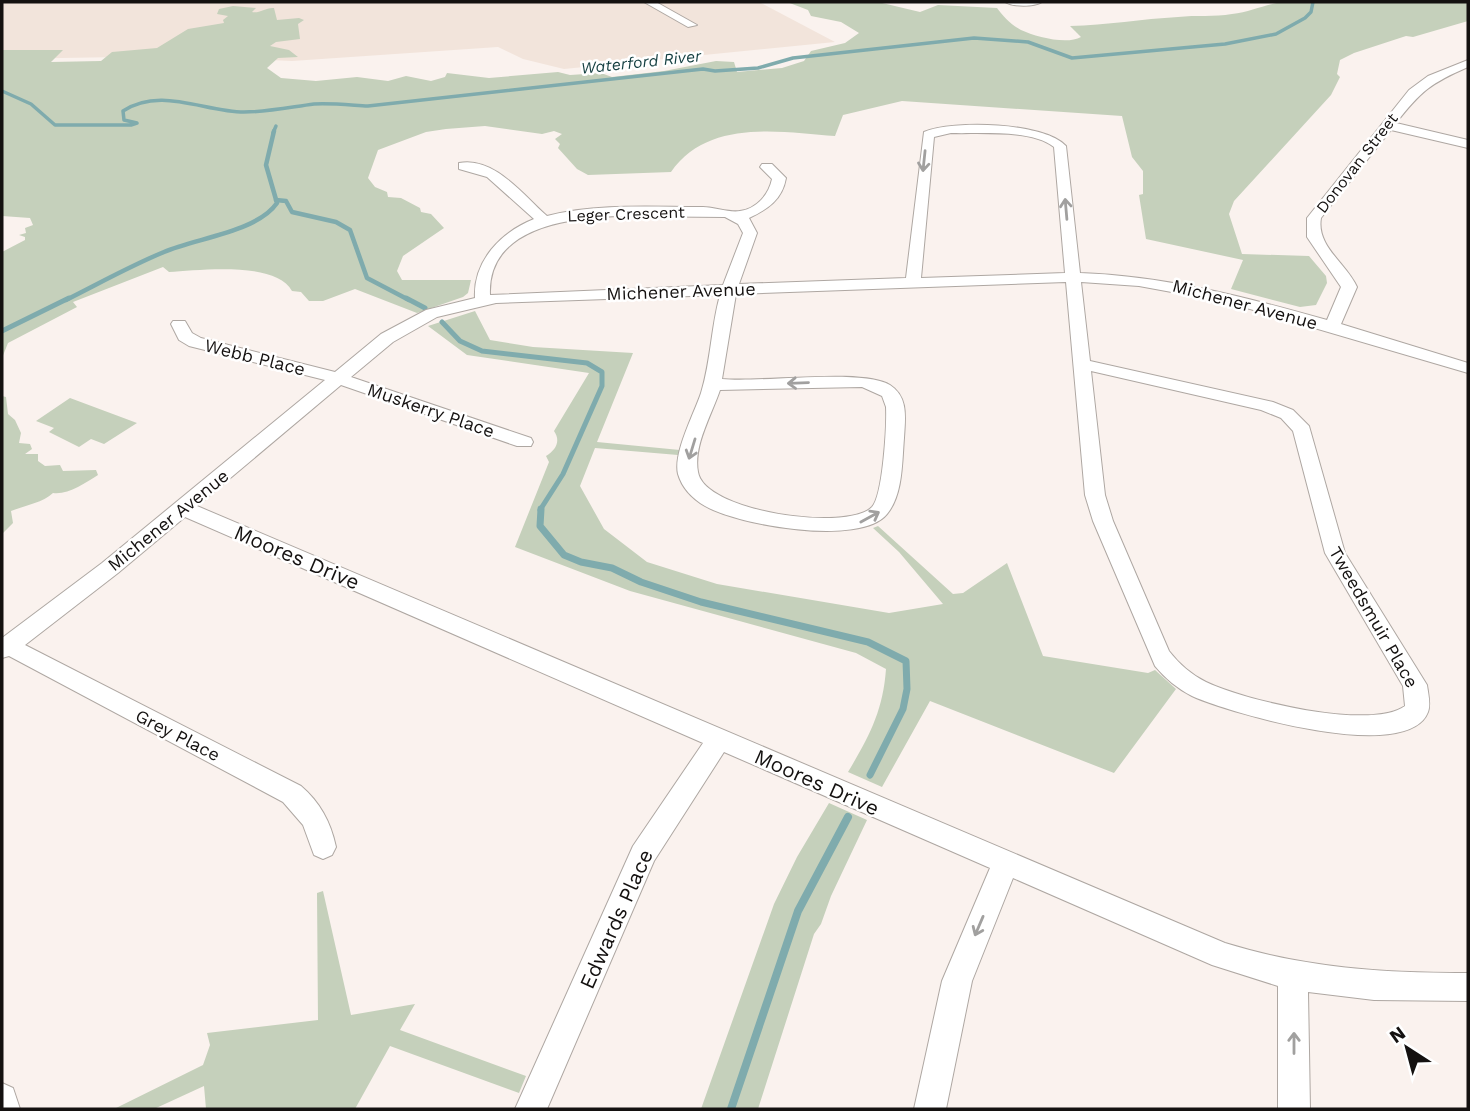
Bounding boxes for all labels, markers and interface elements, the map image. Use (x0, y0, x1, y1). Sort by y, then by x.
water label: Waterford River (580, 46, 703, 78)
street label: Donovan Street (1312, 109, 1402, 217)
one-way arrow (917, 149, 930, 171)
one-way arrow (1060, 198, 1073, 221)
street label: Leger Crescent (567, 202, 685, 226)
street label: Michener Avenue (1170, 275, 1320, 333)
street label: Michener Avenue (606, 278, 756, 304)
street label: Webb Place (203, 334, 307, 380)
one-way arrow (787, 377, 810, 390)
street label: Muskerry Place (365, 378, 497, 442)
one-way arrow (685, 438, 698, 460)
street label: Michener Avenue (103, 465, 233, 575)
one-way arrow (860, 509, 880, 523)
street label: Moores Drive (231, 519, 363, 595)
street label: Tweedsmuir Place (1325, 543, 1423, 691)
street label: Grey Place (132, 705, 224, 765)
street label: Moores Drive (751, 743, 883, 821)
street label: Edwards Place (574, 845, 658, 993)
one-way arrow (972, 915, 985, 937)
north arrow (1372, 1013, 1442, 1083)
text: N (1385, 1021, 1410, 1048)
one-way arrow (1287, 1032, 1301, 1055)

